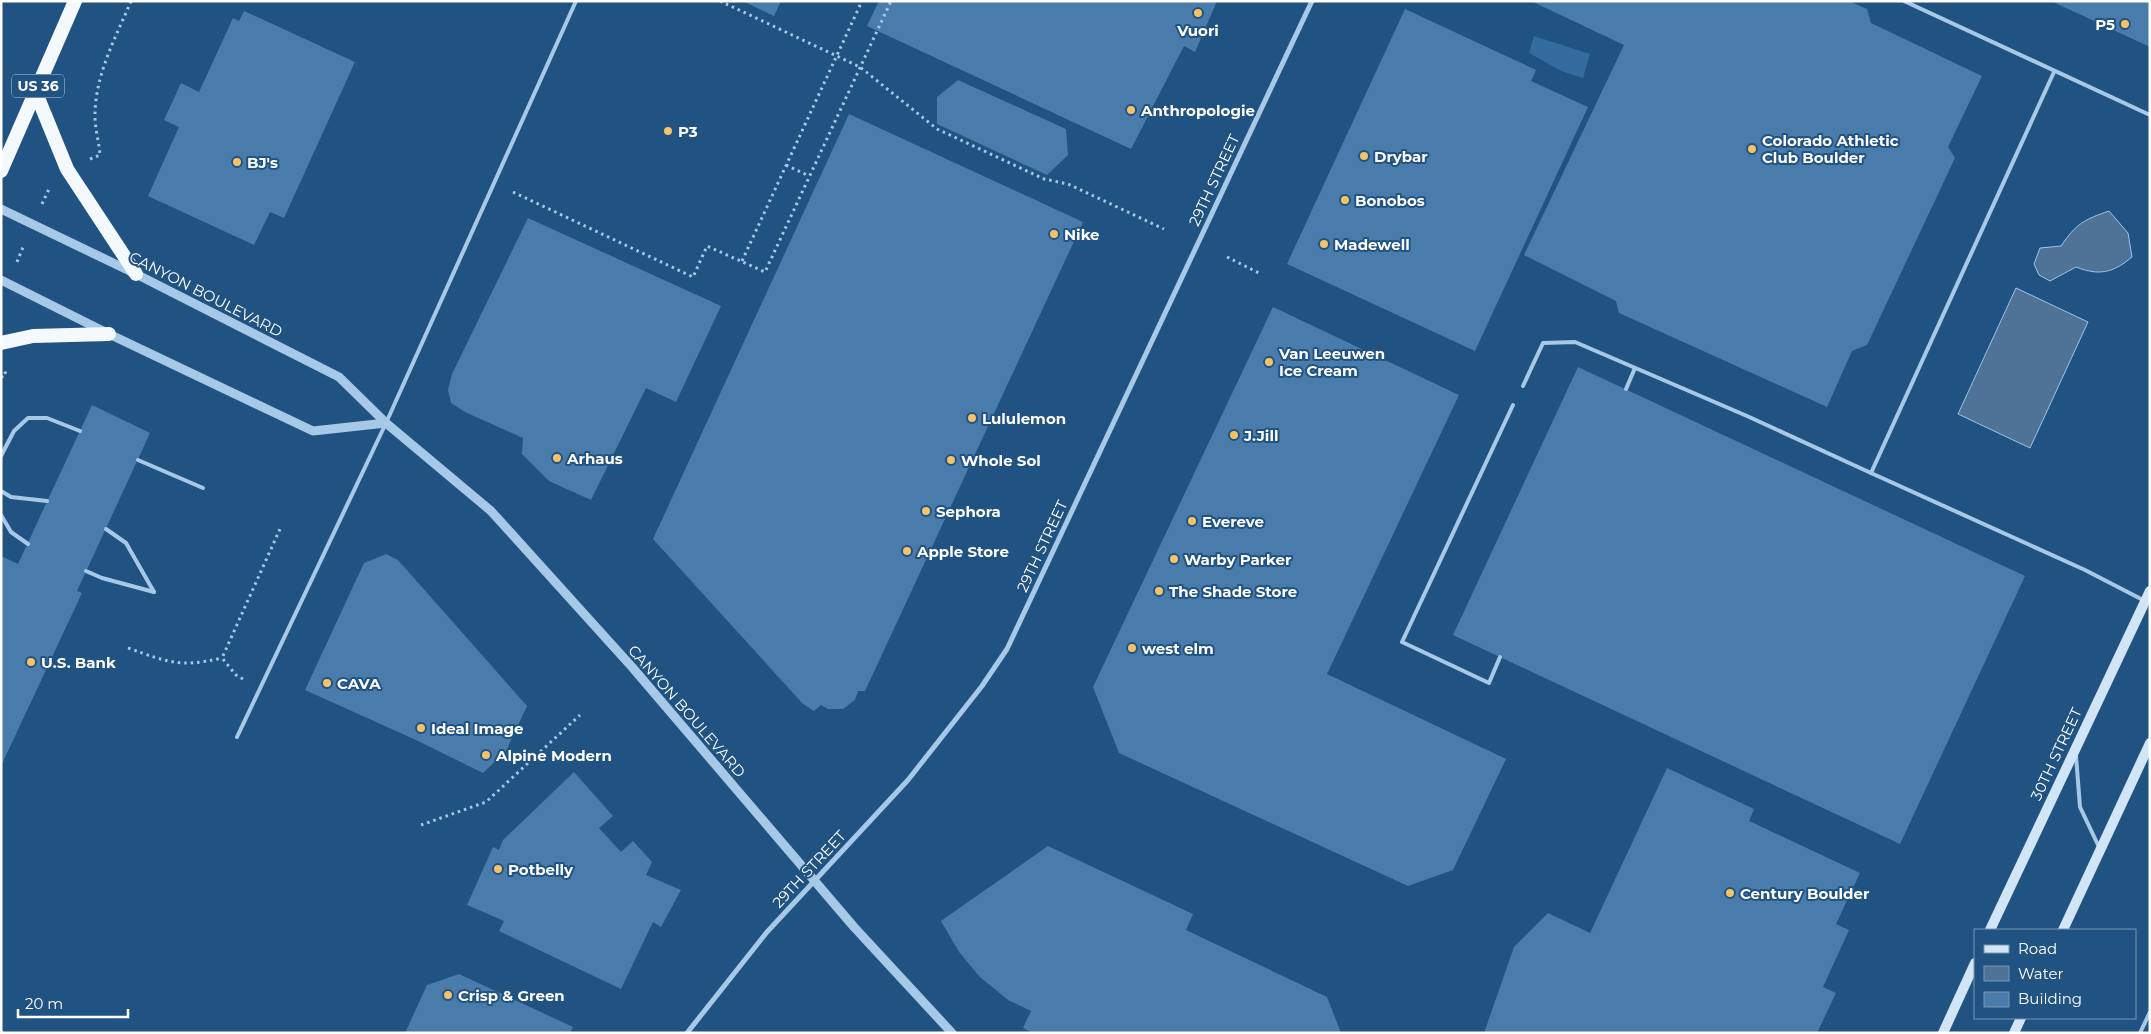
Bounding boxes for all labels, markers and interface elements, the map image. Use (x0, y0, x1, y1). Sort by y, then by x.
marker: Vuori (1192, 7, 1204, 19)
place label: P5 (2095, 15, 2115, 34)
marker: P5 (2119, 18, 2131, 30)
place label: Vuori (1176, 21, 1219, 40)
road number: US 36 (12, 74, 64, 98)
place label: Anthropologie (1140, 101, 1255, 120)
marker: Anthropologie (1125, 104, 1137, 116)
place label: P3 (678, 122, 698, 141)
marker: P3 (662, 125, 674, 137)
street label: 29TH STREET (1184, 131, 1244, 229)
place label: Colorado Athletic Club Boulder (1762, 131, 1899, 167)
marker: Colorado Athletic Club Boulder (1746, 143, 1758, 155)
place label: Drybar (1374, 147, 1428, 166)
marker: Drybar (1358, 150, 1370, 162)
place label: BJ's (247, 153, 278, 172)
marker: BJ's (231, 156, 243, 168)
place label: Bonobos (1355, 191, 1425, 210)
marker: Bonobos (1339, 194, 1351, 206)
place label: Nike (1064, 225, 1100, 244)
marker: Nike (1048, 228, 1060, 240)
place label: Madewell (1334, 235, 1410, 254)
marker: Madewell (1318, 238, 1330, 250)
street label: CANYON BOULEVARD (126, 247, 286, 341)
place label: Van Leeuwen Ice Cream (1278, 344, 1385, 380)
marker: Van Leeuwen Ice Cream (1263, 356, 1275, 368)
place label: Lululemon (982, 409, 1066, 428)
marker: Lululemon (966, 412, 978, 424)
place label: J.Jill (1243, 426, 1278, 445)
marker: J.Jill (1228, 429, 1240, 441)
place label: Arhaus (566, 449, 623, 468)
place label: Whole Sol (961, 451, 1041, 470)
marker: Arhaus (551, 452, 563, 464)
marker: Whole Sol (945, 454, 957, 466)
street label: 29TH STREET (1012, 497, 1072, 595)
place label: Sephora (936, 502, 1001, 521)
marker: Sephora (920, 505, 932, 517)
place label: Evereve (1202, 512, 1264, 531)
marker: Evereve (1186, 515, 1198, 527)
place label: Apple Store (916, 542, 1009, 561)
marker: Apple Store (901, 545, 913, 557)
place label: Warby Parker (1184, 550, 1292, 569)
marker: Warby Parker (1168, 553, 1180, 565)
place label: The Shade Store (1169, 582, 1297, 601)
marker: The Shade Store (1153, 585, 1165, 597)
place label: west elm (1142, 639, 1214, 658)
street label: CANYON BOULEVARD (624, 641, 750, 781)
marker: west elm (1126, 642, 1138, 654)
place label: U.S. Bank (41, 653, 116, 672)
marker: U.S. Bank (25, 656, 37, 668)
place label: CAVA (337, 674, 381, 693)
marker: CAVA (321, 677, 333, 689)
street label: 30TH STREET (2026, 704, 2086, 803)
place label: Ideal Image (431, 719, 524, 738)
marker: Ideal Image (415, 722, 427, 734)
place label: Alpine Modern (495, 746, 612, 765)
marker: Alpine Modern (480, 749, 492, 761)
street label: 29TH STREET (768, 826, 850, 912)
place label: Potbelly (508, 860, 574, 879)
marker: Potbelly (492, 863, 504, 875)
place label: Century Boulder (1740, 884, 1870, 903)
marker: Century Boulder (1724, 887, 1736, 899)
legend (1974, 929, 2136, 1019)
text: Road (2018, 939, 2057, 958)
text: Water (2018, 964, 2064, 983)
scale bar (18, 986, 128, 1018)
place label: Crisp & Green (458, 986, 565, 1005)
marker: Crisp & Green (442, 989, 454, 1001)
text: Building (2018, 989, 2082, 1008)
text: 20 m (25, 994, 63, 1013)

